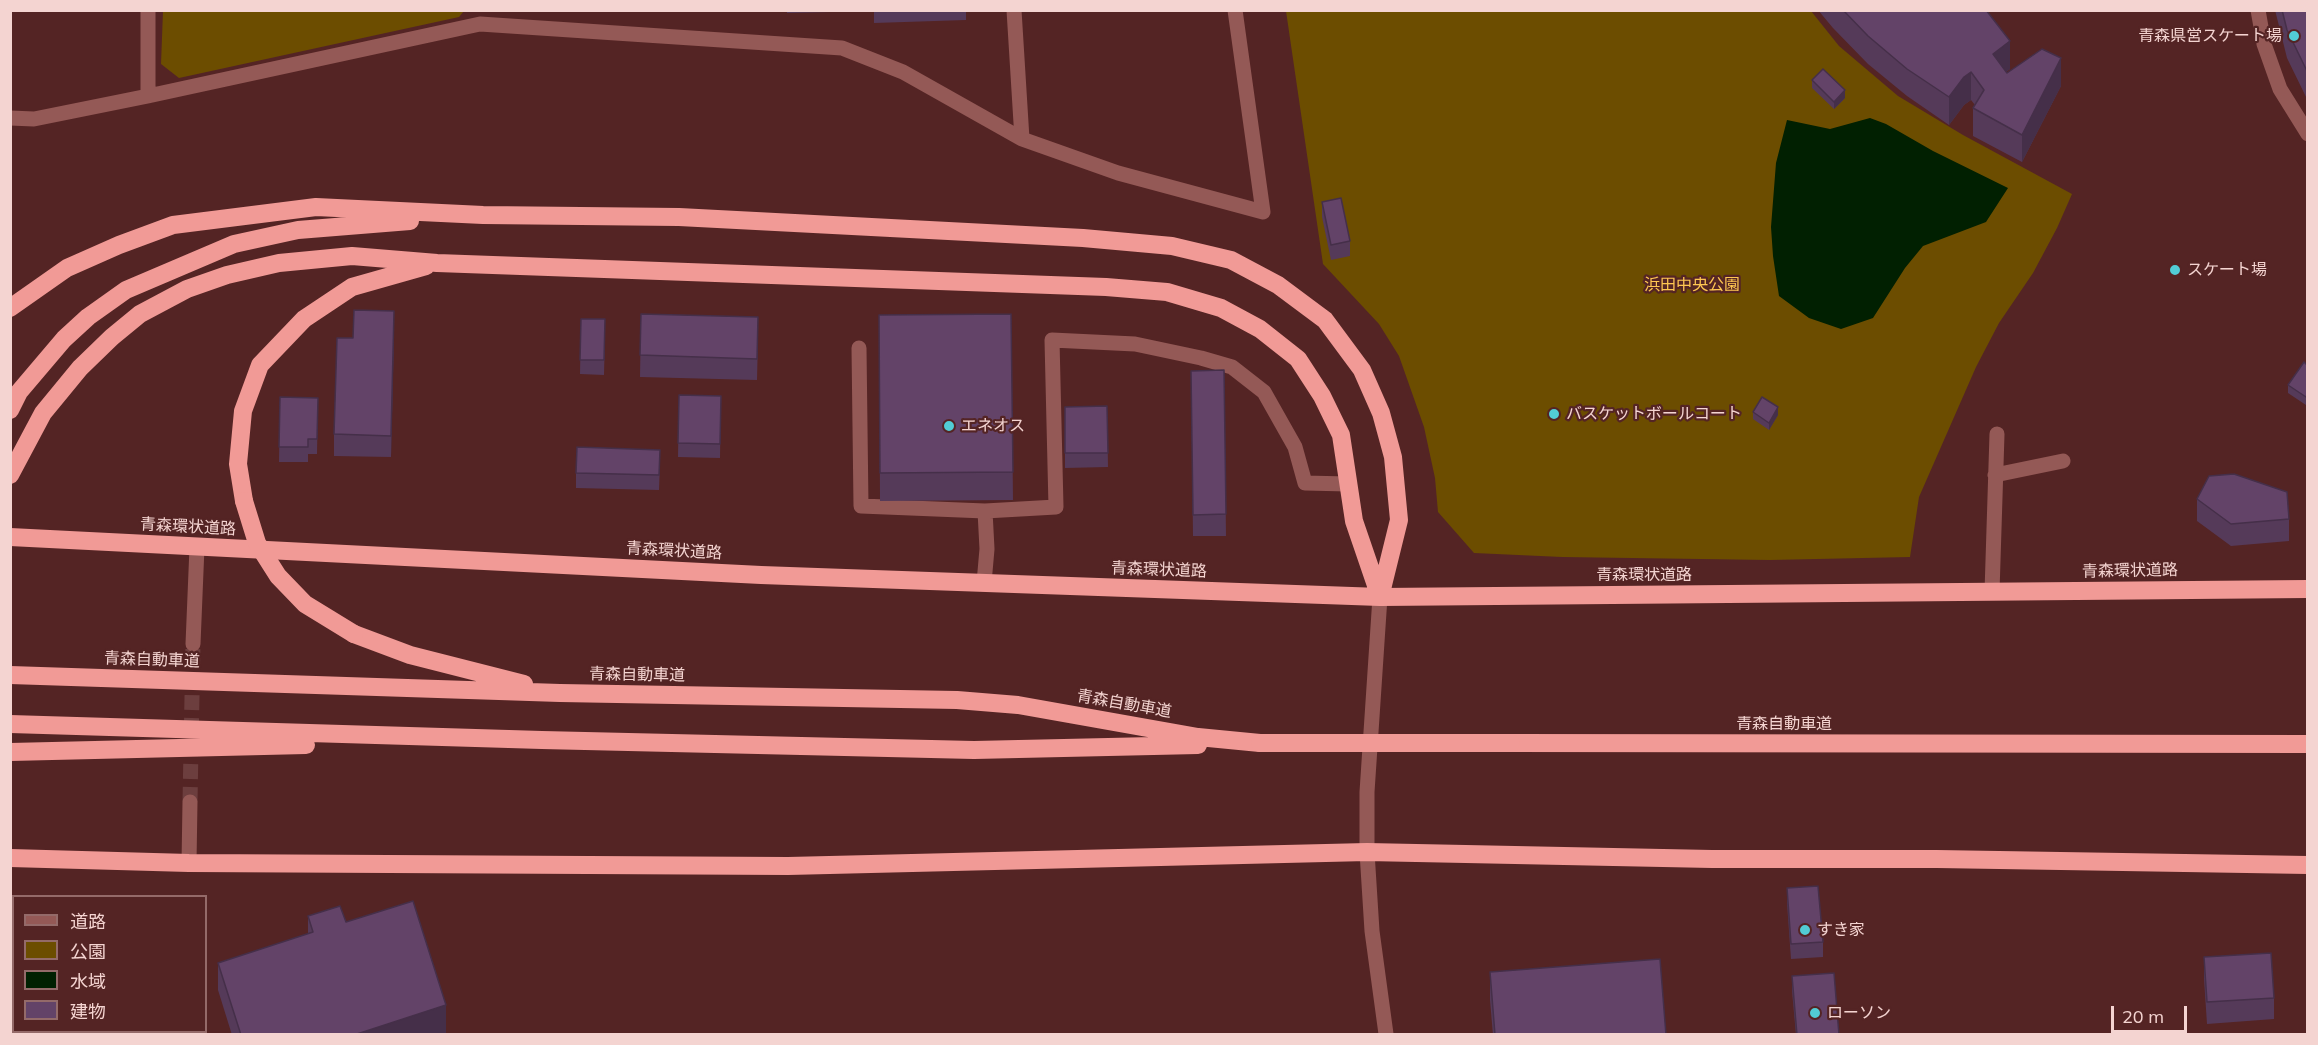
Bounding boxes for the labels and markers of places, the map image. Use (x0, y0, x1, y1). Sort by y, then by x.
place label: 青森県営スケート場 (2138, 26, 2282, 46)
marker: 青森県営スケート場 (2287, 29, 2301, 43)
place label: スケート場 (2187, 260, 2267, 280)
marker: スケート場 (2168, 263, 2182, 277)
place label: バスケットボールコート (1566, 404, 1742, 424)
marker: バスケットボールコート (1547, 407, 1561, 421)
place label: エネオス (961, 416, 1025, 436)
marker: エネオス (942, 419, 956, 433)
place label: すき家 (1817, 920, 1865, 940)
marker: すき家 (1798, 923, 1812, 937)
place label: ローソン (1827, 1003, 1891, 1023)
marker: ローソン (1808, 1006, 1822, 1020)

